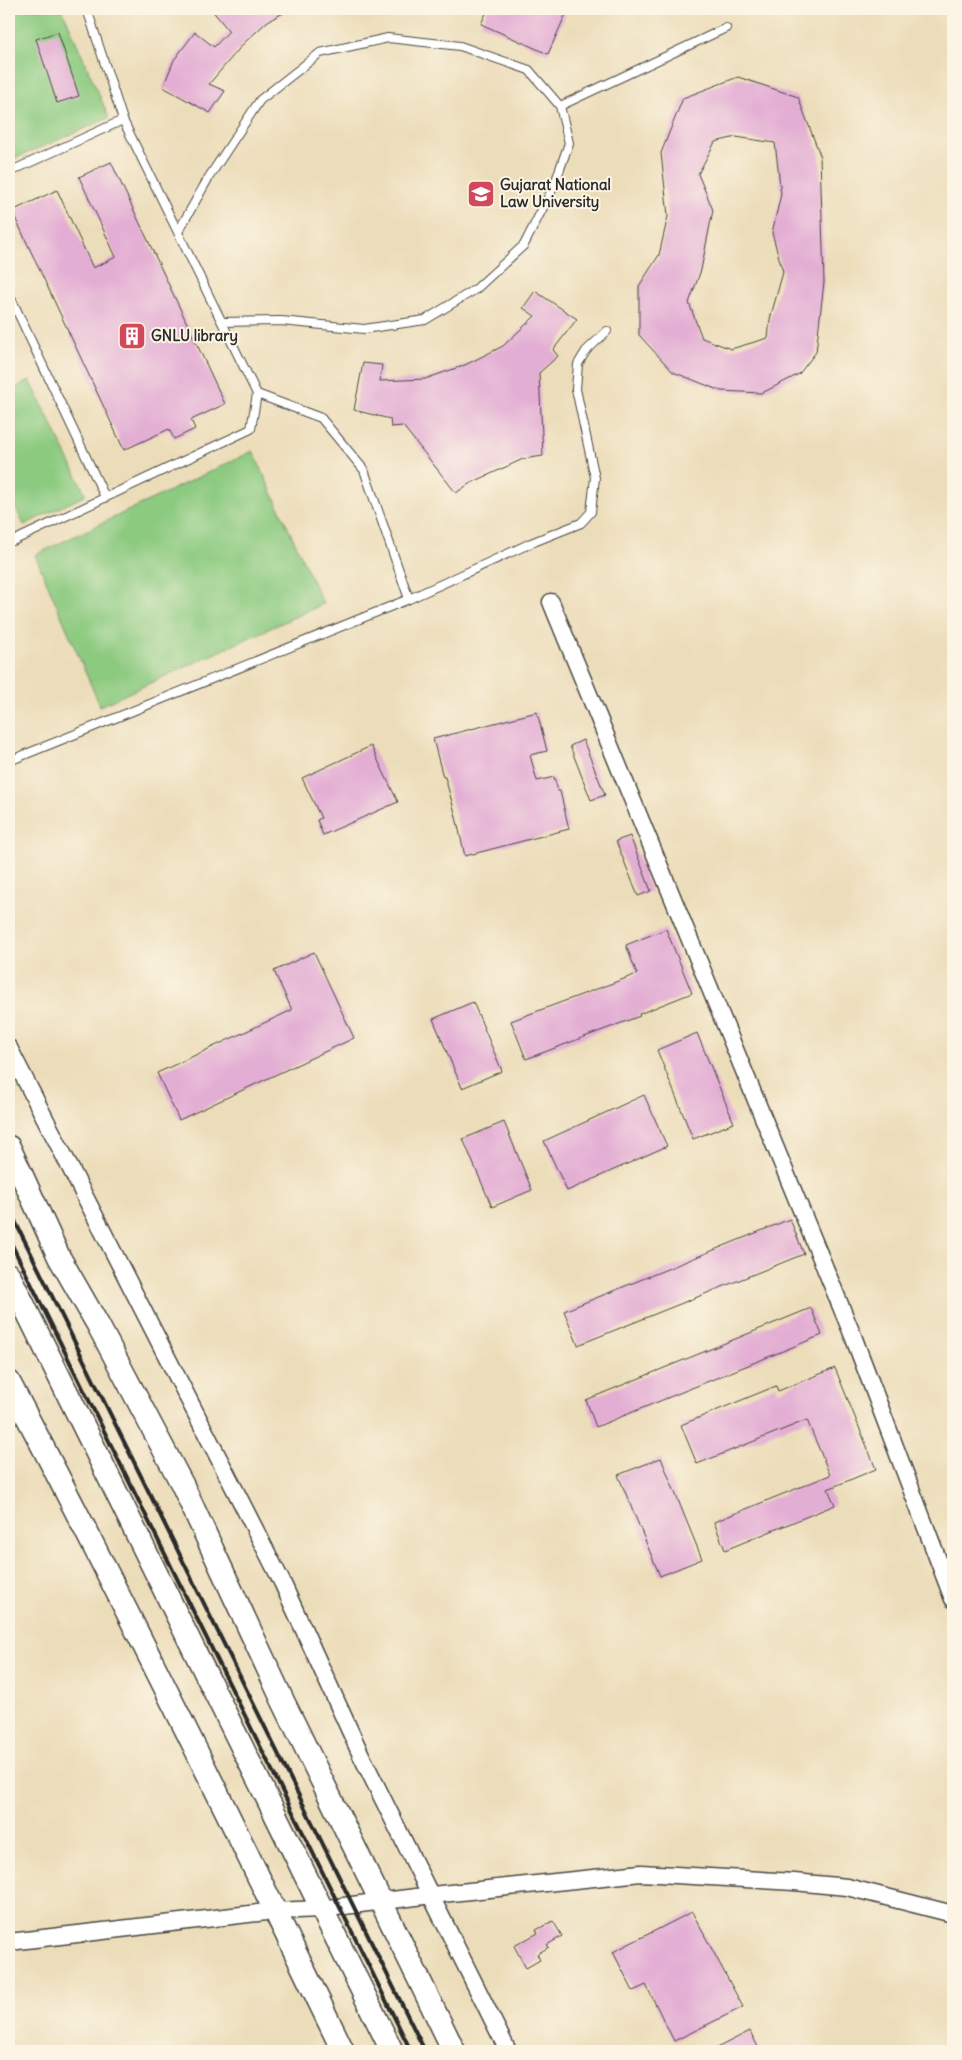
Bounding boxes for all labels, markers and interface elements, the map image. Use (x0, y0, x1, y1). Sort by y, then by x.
place label: Gujarat National Law University (500, 175, 611, 212)
school or university icon: Gujarat National Law University (466, 179, 496, 209)
building icon: GNLU library (117, 321, 147, 351)
place label: GNLU library (151, 326, 238, 346)

